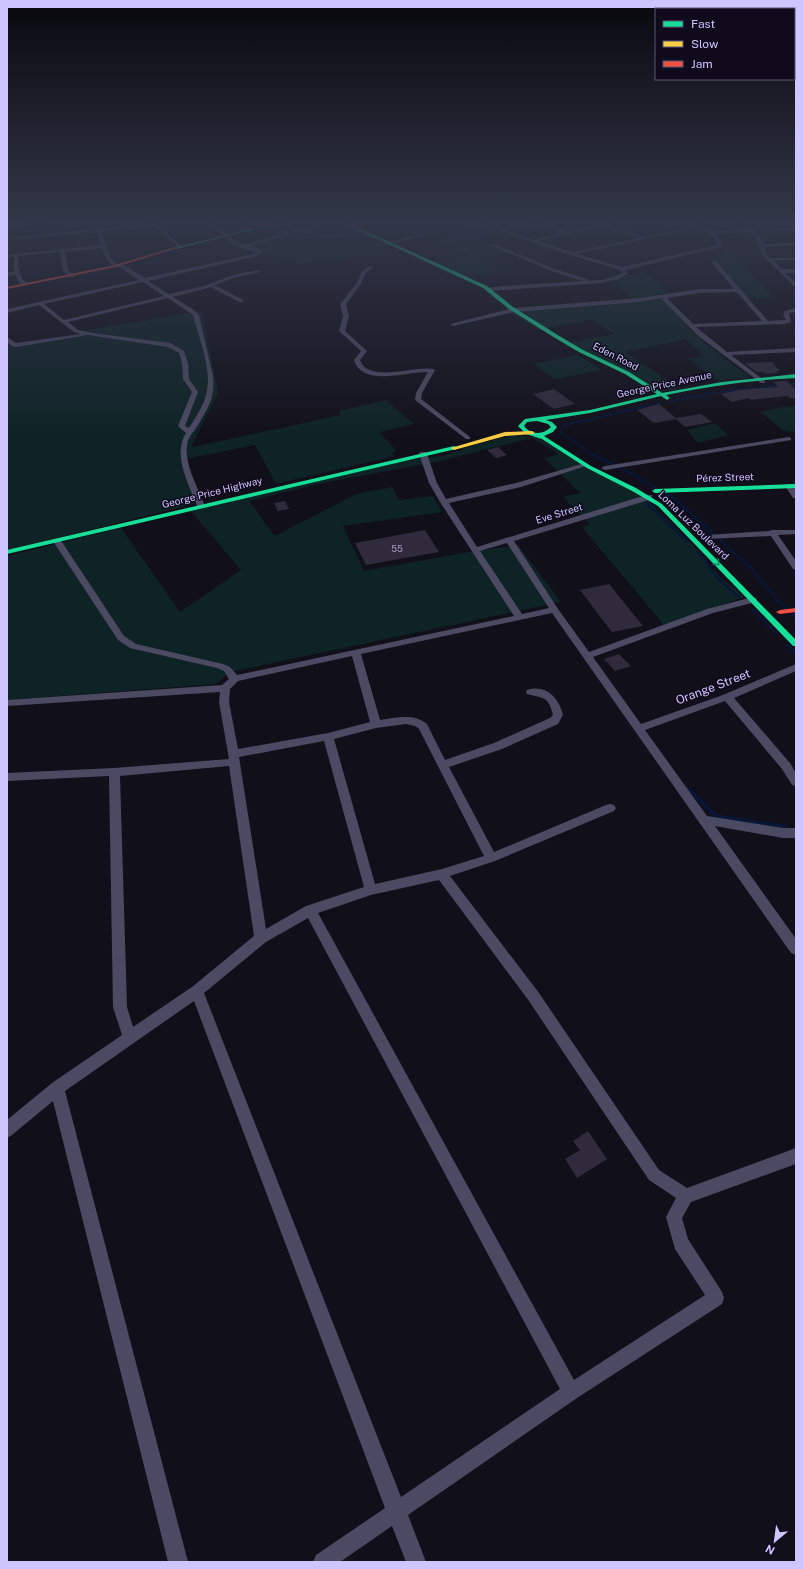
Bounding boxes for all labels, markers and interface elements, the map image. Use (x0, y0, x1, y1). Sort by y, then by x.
legend (655, 8, 795, 80)
text: Fast (691, 17, 716, 31)
text: Slow (691, 37, 719, 51)
text: Jam (691, 57, 713, 71)
street label: Eden Road (591, 339, 641, 373)
street label: George Price Avenue (615, 368, 713, 400)
street label: Pérez Street (696, 470, 754, 484)
street label: George Price Highway (161, 474, 264, 510)
street label: Loma Luz Boulevard (656, 488, 732, 562)
street label: Eve Street (534, 500, 584, 526)
house number: 55 (391, 543, 403, 554)
one-way arrow (713, 558, 720, 566)
street label: Orange Street (674, 666, 753, 708)
north arrow (755, 1521, 795, 1561)
text: N (763, 1542, 777, 1557)

